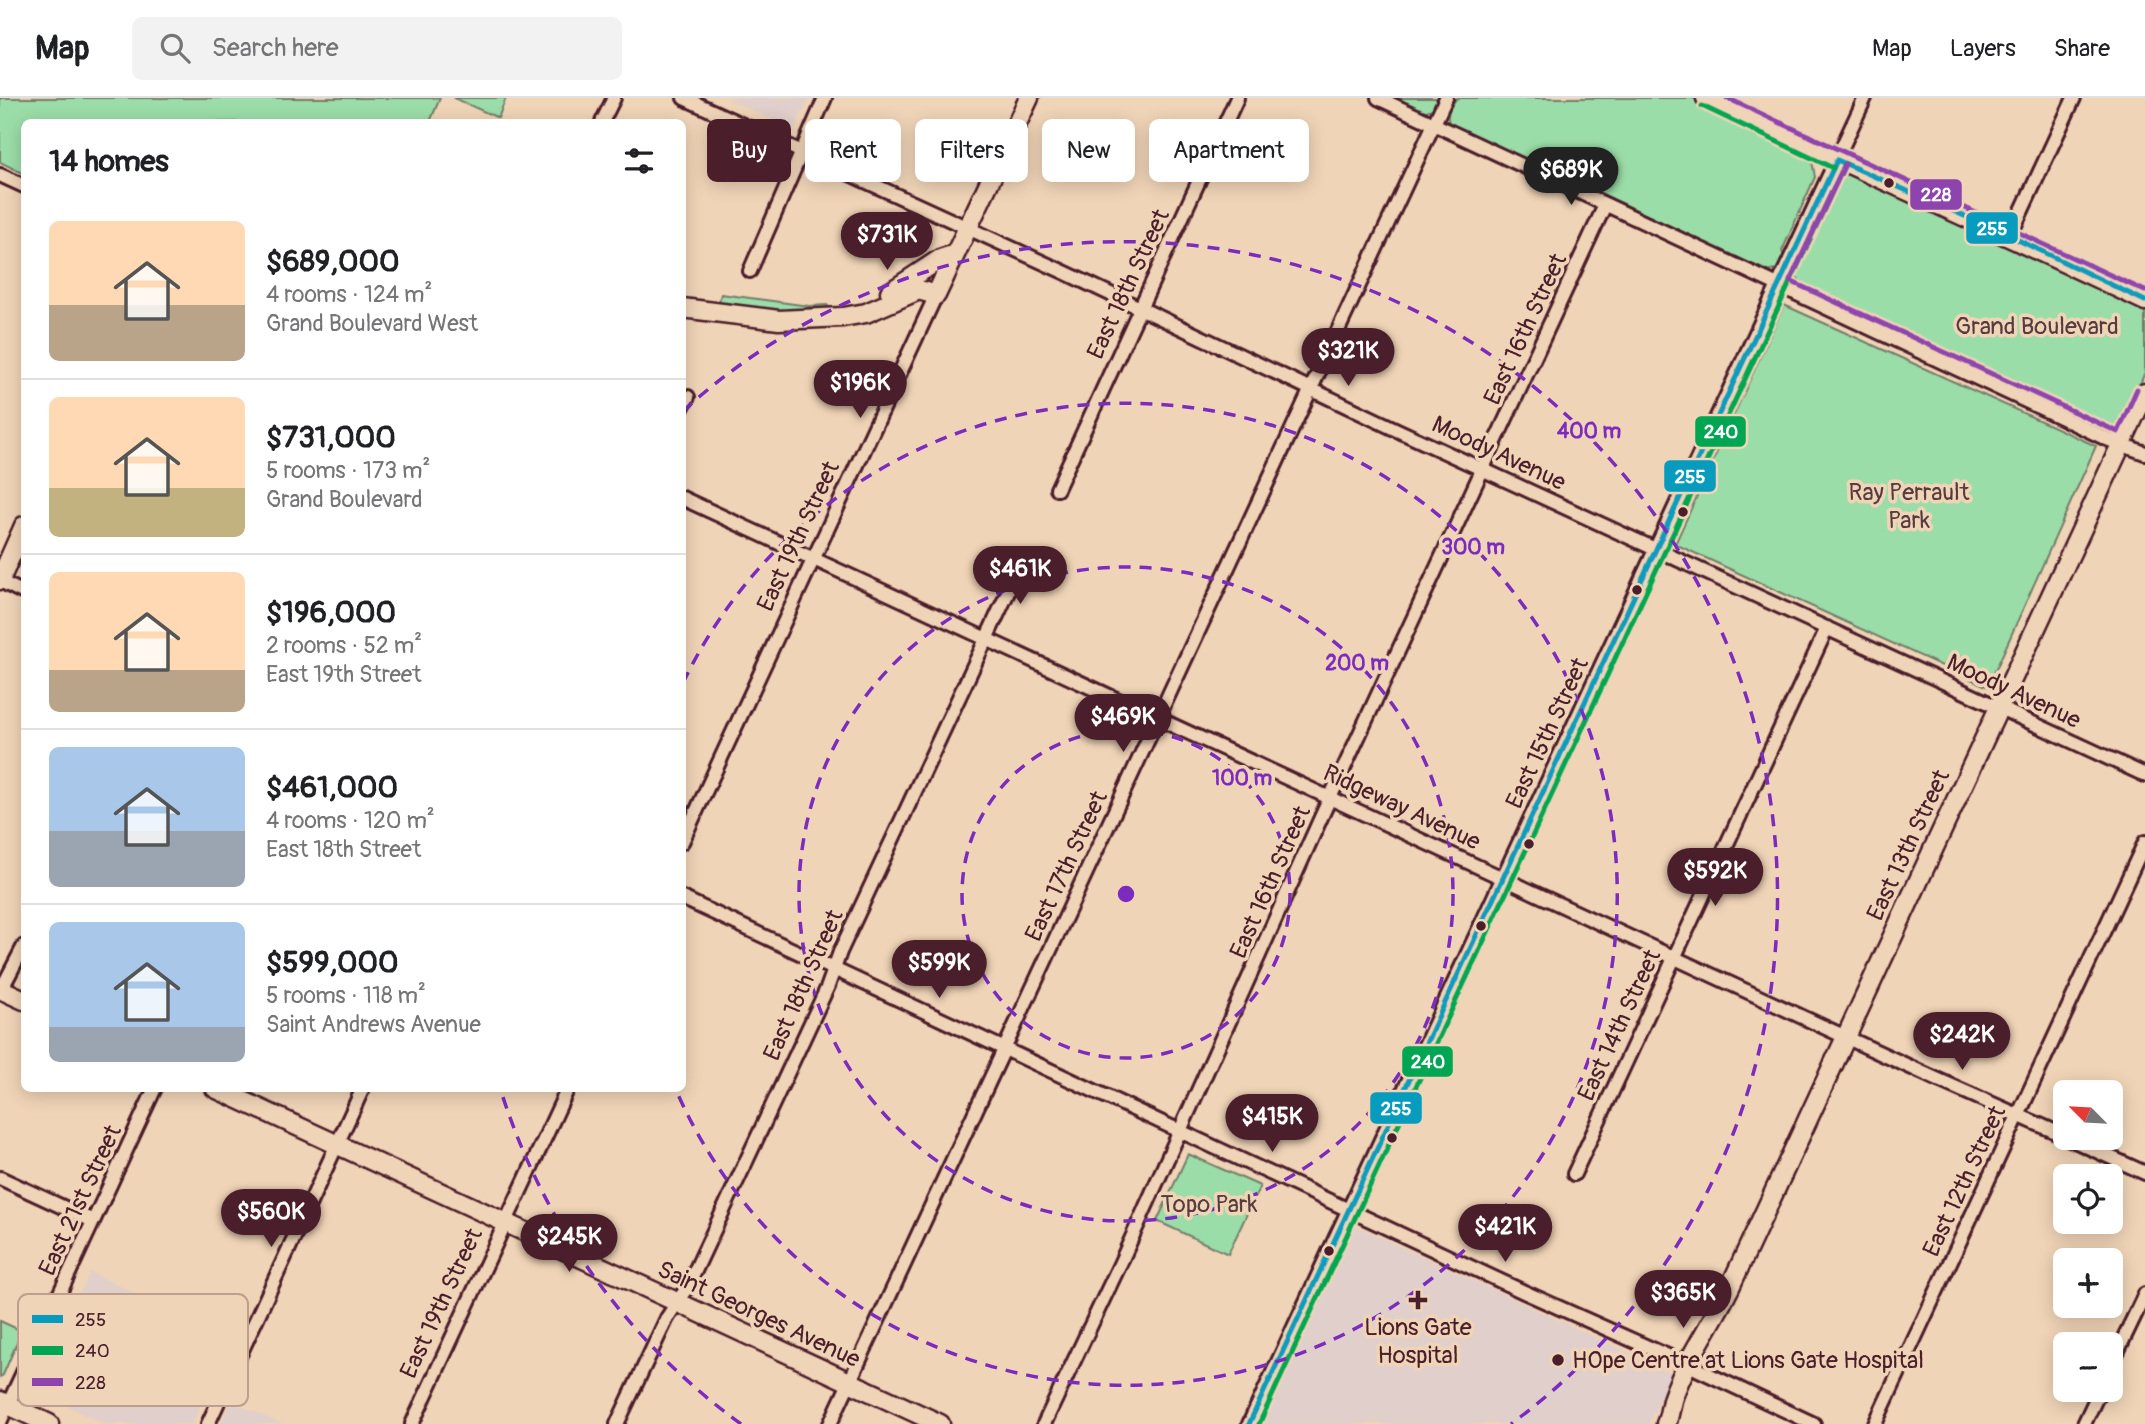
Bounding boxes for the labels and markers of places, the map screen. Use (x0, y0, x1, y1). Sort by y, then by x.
pin: $689K (1522, 148, 1620, 207)
unlabelled marker (1882, 176, 1896, 190)
pin: $731K (838, 212, 936, 272)
pin: $321K (1299, 328, 1397, 388)
pin: $196K (811, 360, 909, 420)
unlabelled marker (1676, 505, 1690, 519)
pin: $461K (971, 546, 1069, 606)
unlabelled marker (1630, 583, 1644, 597)
pin: $469K (1074, 694, 1172, 754)
unlabelled marker (1522, 837, 1536, 851)
pin: $592K (1666, 848, 1764, 908)
centre of rings (1114, 882, 1138, 906)
unlabelled marker (1474, 919, 1488, 933)
pin: $599K (890, 940, 988, 1000)
pin: $242K (1913, 1012, 2011, 1072)
pin: $415K (1223, 1094, 1321, 1154)
unlabelled marker (1385, 1131, 1399, 1145)
pin: $560K (222, 1190, 320, 1249)
pin: $421K (1456, 1204, 1554, 1264)
pin: $245K (520, 1214, 618, 1274)
unlabelled marker (1322, 1244, 1336, 1258)
pin: $365K (1634, 1270, 1732, 1330)
marker: Lions Gate Hospital (1408, 1290, 1428, 1310)
place label: Lions Gate Hospital (1364, 1313, 1472, 1370)
place label: HOpe Centre at Lions Gate Hospital (1572, 1346, 1924, 1375)
marker: HOpe Centre at Lions Gate Hospital (1550, 1352, 1566, 1368)

